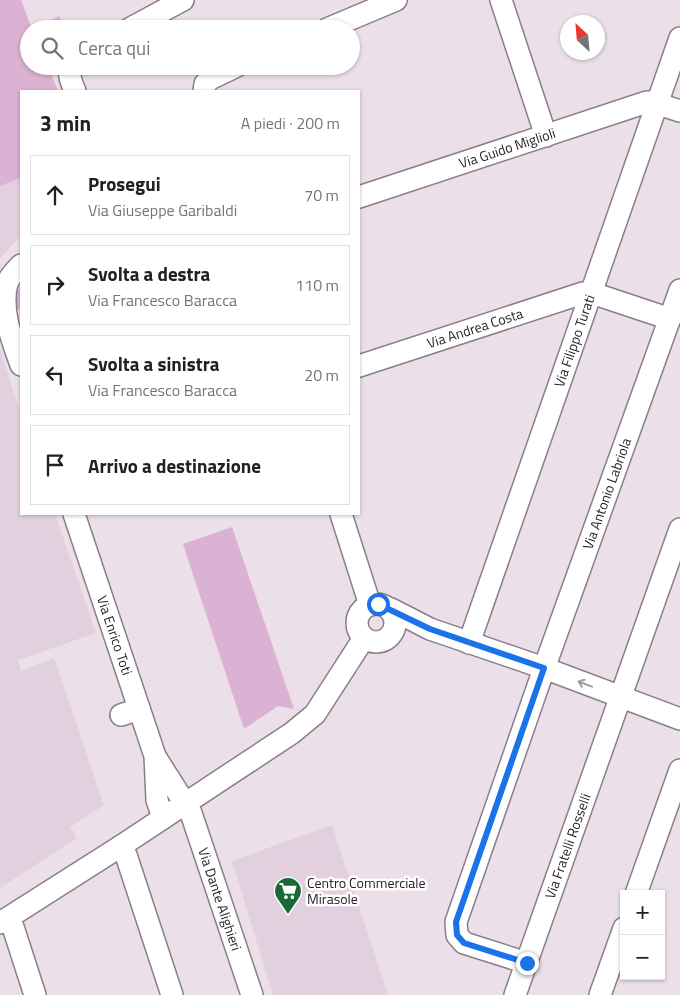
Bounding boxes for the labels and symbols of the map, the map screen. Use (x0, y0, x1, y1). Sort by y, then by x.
north arrow (560, 15, 605, 60)
street label: Via Guido Miglioli (456, 122, 558, 173)
street label: Via Filippo Turati (548, 291, 600, 390)
street label: Via Andrea Costa (424, 302, 526, 353)
street label: Via Antonio Labriola (577, 435, 636, 552)
street label: Via Enrico Toti (92, 593, 138, 678)
route start (367, 593, 390, 616)
one-way arrow (578, 679, 593, 688)
street label: Via Fratelli Rosselli (539, 790, 596, 901)
street label: Via Dante Alighieri (193, 845, 247, 953)
place label: Centro Commerciale Mirasole (307, 872, 426, 909)
supermarket icon: Centro Commerciale Mirasole (273, 876, 303, 915)
route end (516, 952, 539, 975)

